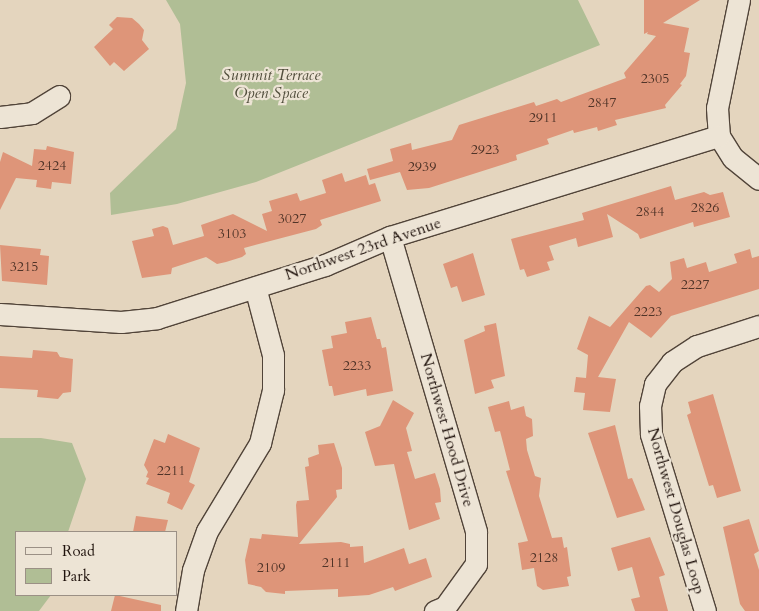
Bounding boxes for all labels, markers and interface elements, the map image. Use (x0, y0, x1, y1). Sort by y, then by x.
park label: Summit Terrace Open Space (222, 65, 320, 103)
house number: 2305 (641, 71, 669, 87)
house number: 2847 (588, 95, 616, 111)
house number: 2911 (529, 110, 557, 126)
house number: 2923 (471, 142, 499, 158)
house number: 2424 (38, 158, 66, 174)
house number: 2939 (408, 159, 436, 175)
house number: 2826 (691, 200, 719, 216)
house number: 2844 (636, 204, 664, 220)
house number: 3027 (278, 211, 306, 227)
street label: Northwest 23rd Avenue (282, 213, 444, 285)
house number: 3103 (218, 226, 246, 242)
house number: 3215 (10, 259, 38, 275)
house number: 2227 (681, 277, 709, 293)
house number: 2223 (634, 304, 662, 320)
street label: Northwest Hood Drive (416, 351, 478, 509)
house number: 2233 (343, 358, 371, 374)
street label: Northwest Douglas Loop (643, 426, 709, 596)
house number: 2211 (157, 463, 185, 479)
legend (15, 531, 178, 596)
text: Road (62, 541, 95, 561)
house number: 2128 (530, 550, 558, 566)
house number: 2111 (322, 555, 350, 571)
house number: 2109 (257, 560, 285, 576)
text: Park (62, 566, 91, 586)

